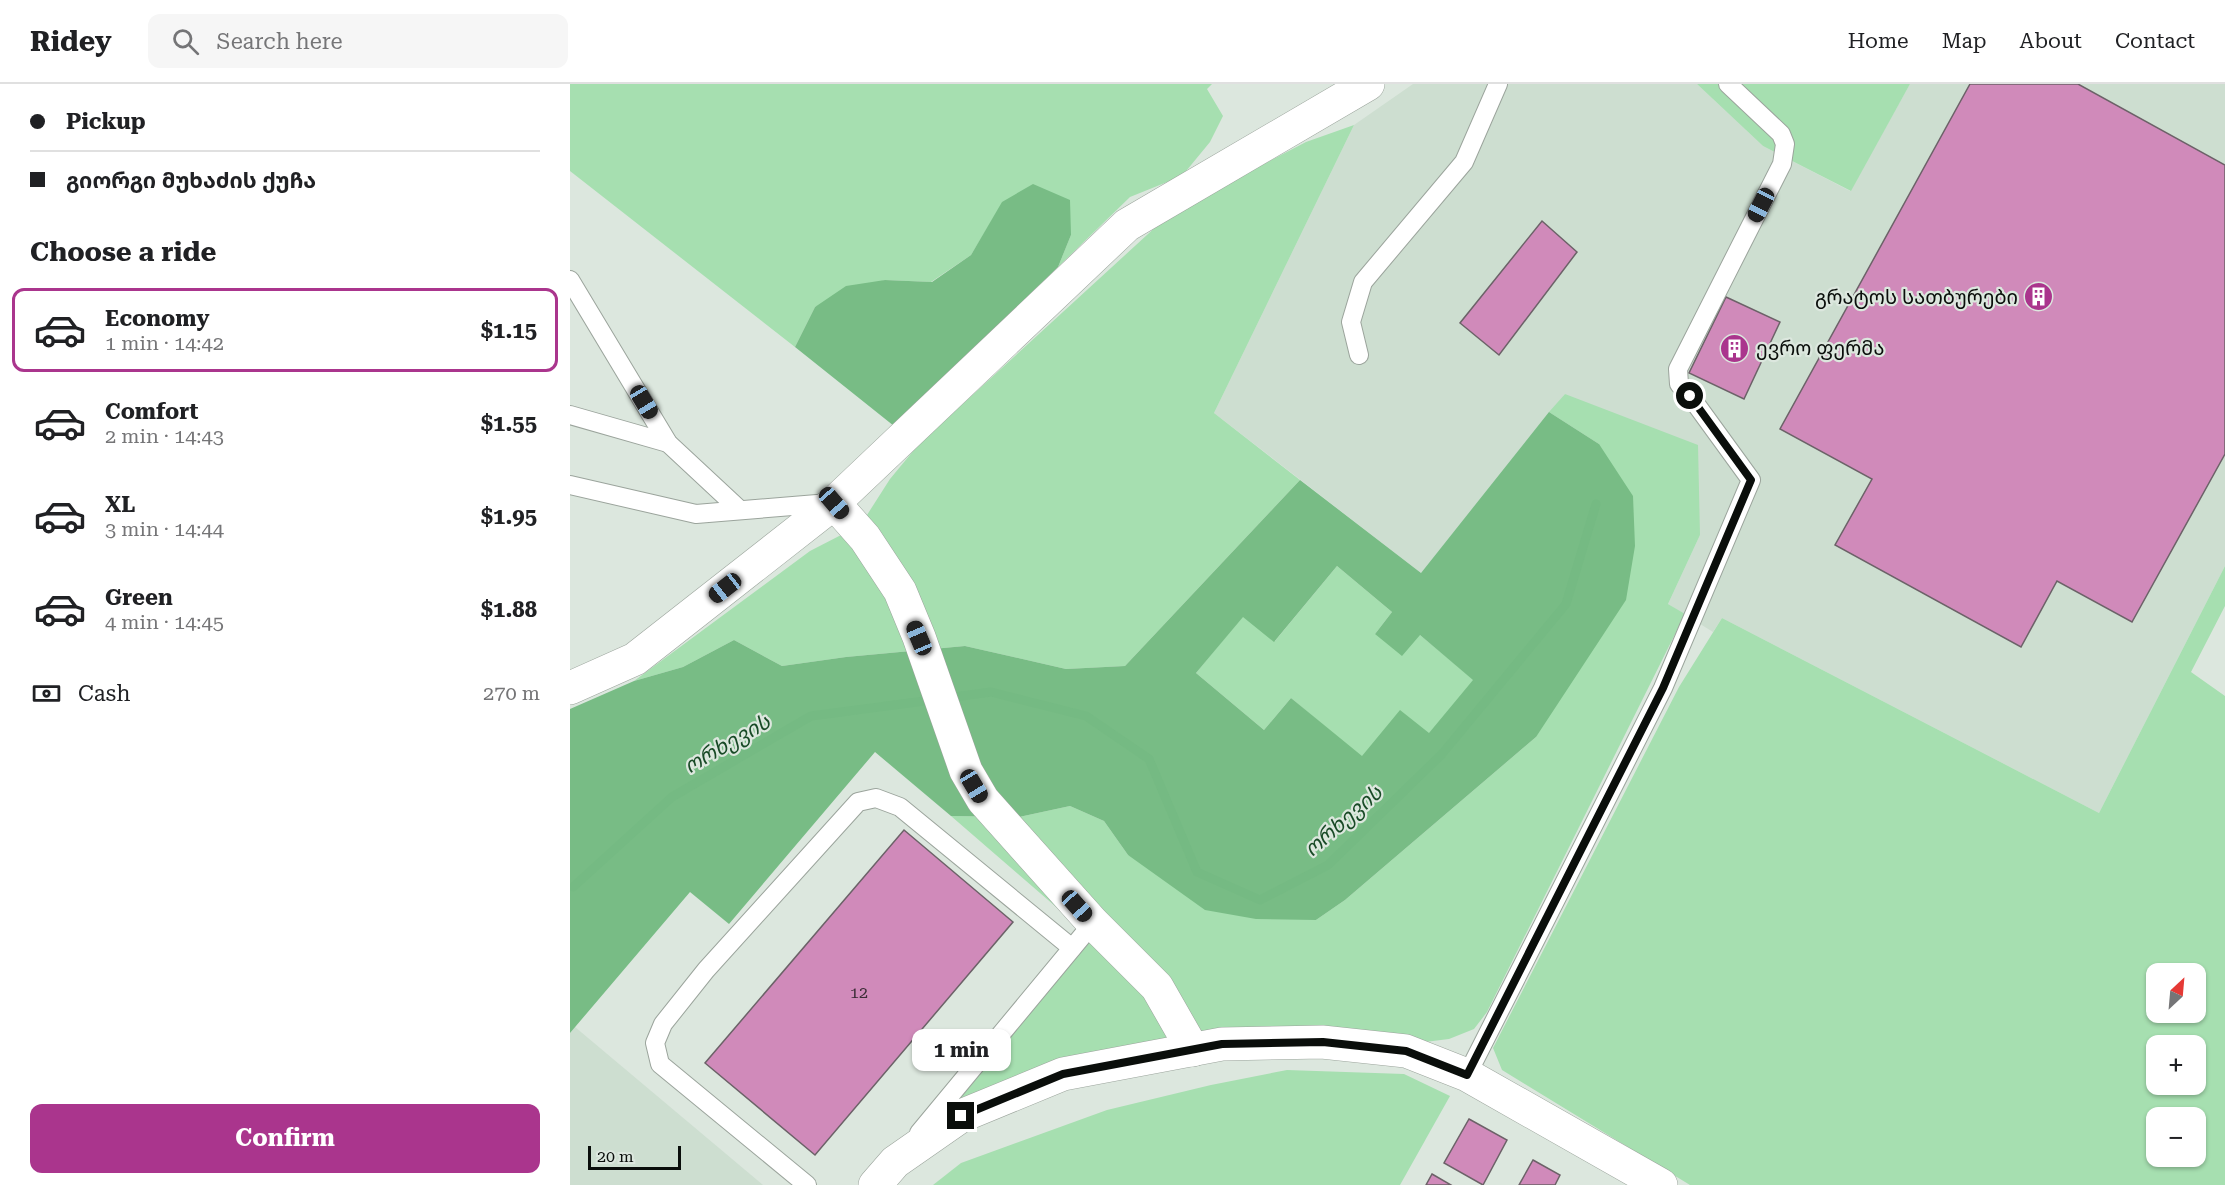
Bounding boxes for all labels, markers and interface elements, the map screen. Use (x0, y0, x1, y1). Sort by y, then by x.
search box (148, 14, 568, 68)
text: Ridey (30, 25, 112, 58)
icon: search (169, 25, 202, 58)
text: Search here (217, 29, 343, 54)
text: Home (1848, 29, 1909, 53)
text: Map (1942, 29, 1987, 53)
text: About (2020, 29, 2082, 53)
text: Contact (2115, 29, 2195, 53)
text: Pickup (66, 109, 146, 134)
text: გიორგი მუხაძის ქუჩა (66, 168, 316, 193)
car (1745, 185, 1777, 225)
text: Choose a ride (30, 236, 216, 268)
building icon: გრატოს სათბურები (2023, 281, 2055, 313)
place label: გრატოს სათბურები (1815, 285, 2018, 309)
icon: car (33, 303, 87, 357)
text: Economy (105, 306, 209, 331)
text: $1.15 (481, 318, 537, 343)
text: 1 min · 14:42 (105, 331, 224, 355)
building icon: ევრო ფერმა (1719, 332, 1751, 364)
place label: ევრო ფერმა (1756, 336, 1884, 360)
car (627, 382, 661, 422)
route start (1676, 382, 1703, 409)
icon: car (33, 396, 87, 450)
text: Comfort (105, 399, 198, 424)
text: $1.55 (481, 411, 537, 436)
text: 2 min · 14:43 (105, 424, 224, 448)
car (815, 484, 853, 522)
icon: car (33, 489, 87, 543)
text: XL (105, 492, 135, 517)
text: $1.95 (481, 504, 537, 529)
text: 3 min · 14:44 (105, 517, 224, 541)
car (705, 570, 745, 606)
icon: car (33, 582, 87, 636)
text: Green (105, 585, 173, 610)
text: $1.88 (481, 597, 537, 622)
text: 4 min · 14:45 (105, 610, 224, 634)
car (904, 618, 934, 658)
icon: cash (30, 677, 63, 710)
text: Cash (78, 681, 130, 706)
text: 270 m (483, 681, 540, 705)
water label: ორხევის (680, 709, 776, 779)
car (957, 766, 991, 806)
water label: ორხევის (1299, 780, 1388, 862)
car (1058, 887, 1096, 925)
north arrow (2146, 963, 2206, 1023)
map controls (2146, 963, 2206, 1167)
house number: 12 (850, 983, 868, 1002)
callout: 1 min (912, 1029, 1010, 1071)
button: + (2146, 1035, 2206, 1095)
text: 1 min (934, 1038, 989, 1062)
route end (947, 1102, 974, 1129)
button: Confirm (30, 1104, 540, 1173)
button: − (2146, 1107, 2206, 1167)
scale bar (588, 1143, 681, 1170)
text: 20 m (597, 1147, 634, 1166)

